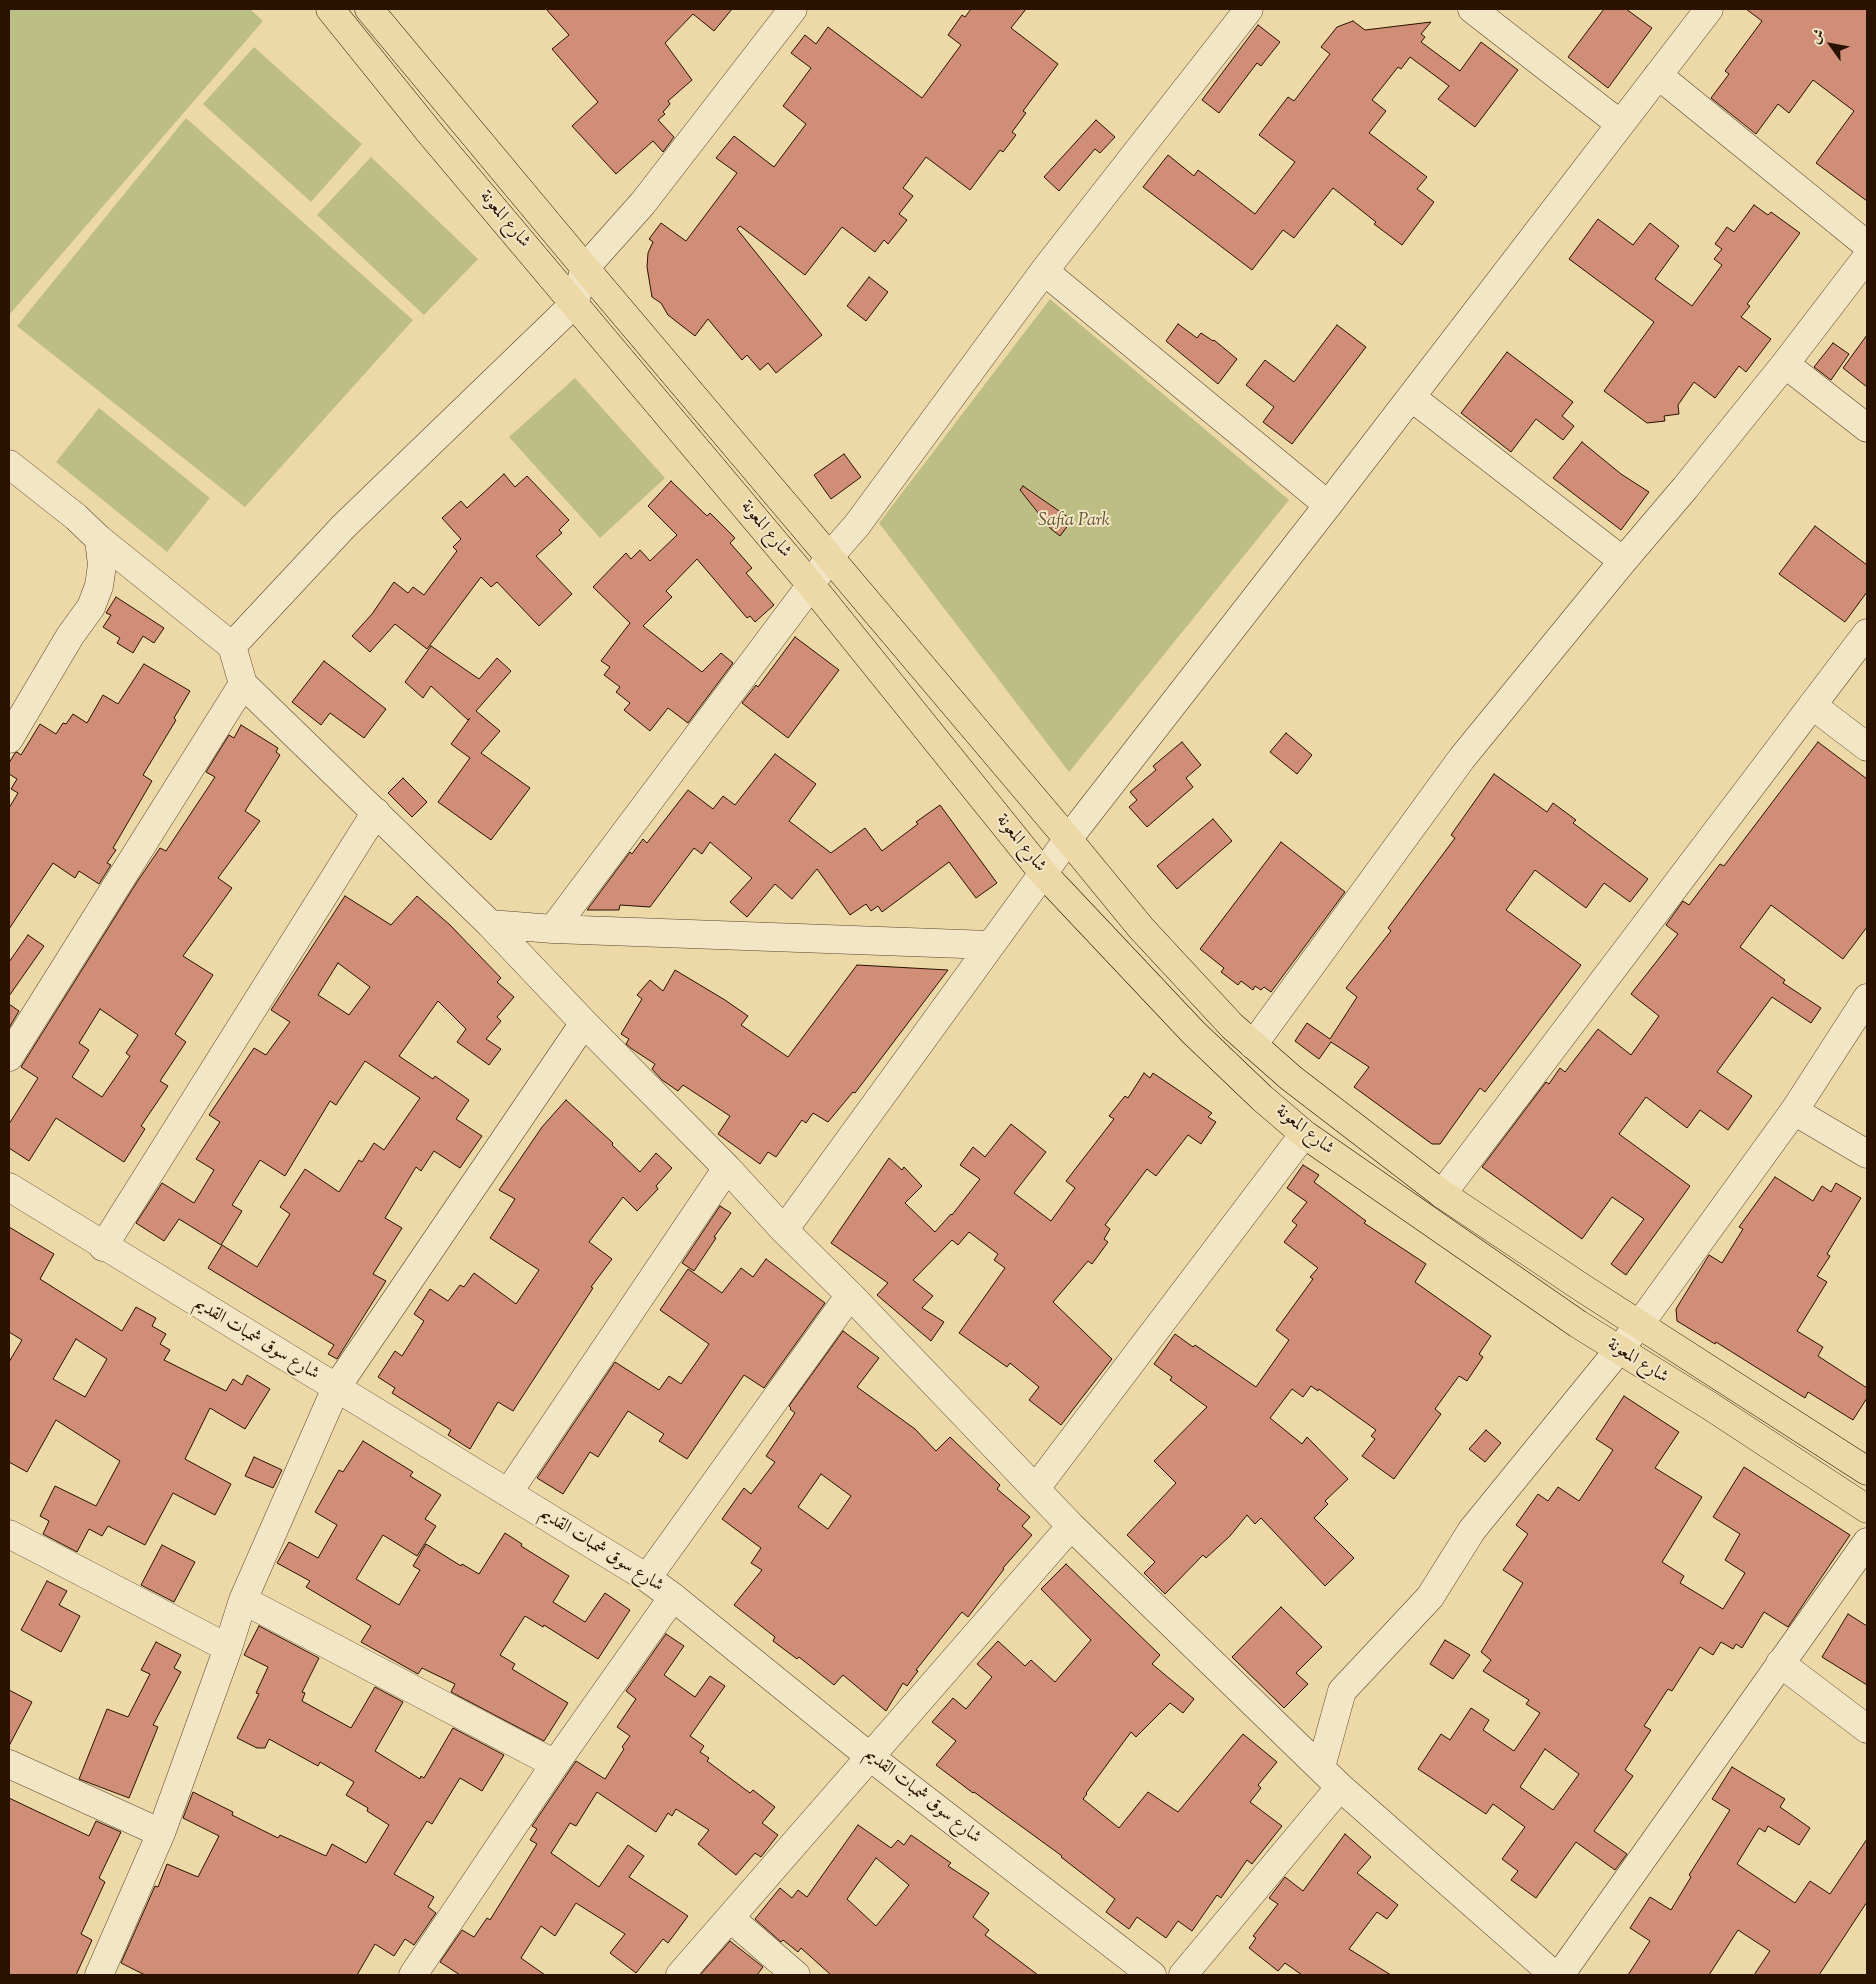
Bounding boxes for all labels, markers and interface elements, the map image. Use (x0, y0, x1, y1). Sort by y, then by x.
north arrow (1806, 20, 1856, 70)
text: ش (1806, 26, 1830, 48)
street label: شارع المعونة (474, 187, 534, 253)
street label: شارع المعونة (735, 497, 795, 563)
park label: Safia Park (1038, 511, 1110, 533)
street label: شارع المعونة (990, 811, 1050, 877)
street label: شارع المعونة (1270, 1101, 1338, 1161)
street label: شارع سوق شمبات القديم (189, 1294, 323, 1386)
street label: شارع المعونة (1602, 1335, 1672, 1389)
street label: شارع سوق شمبات القديم (535, 1504, 667, 1598)
street label: شارع سوق شمبات القديم (859, 1745, 985, 1849)

